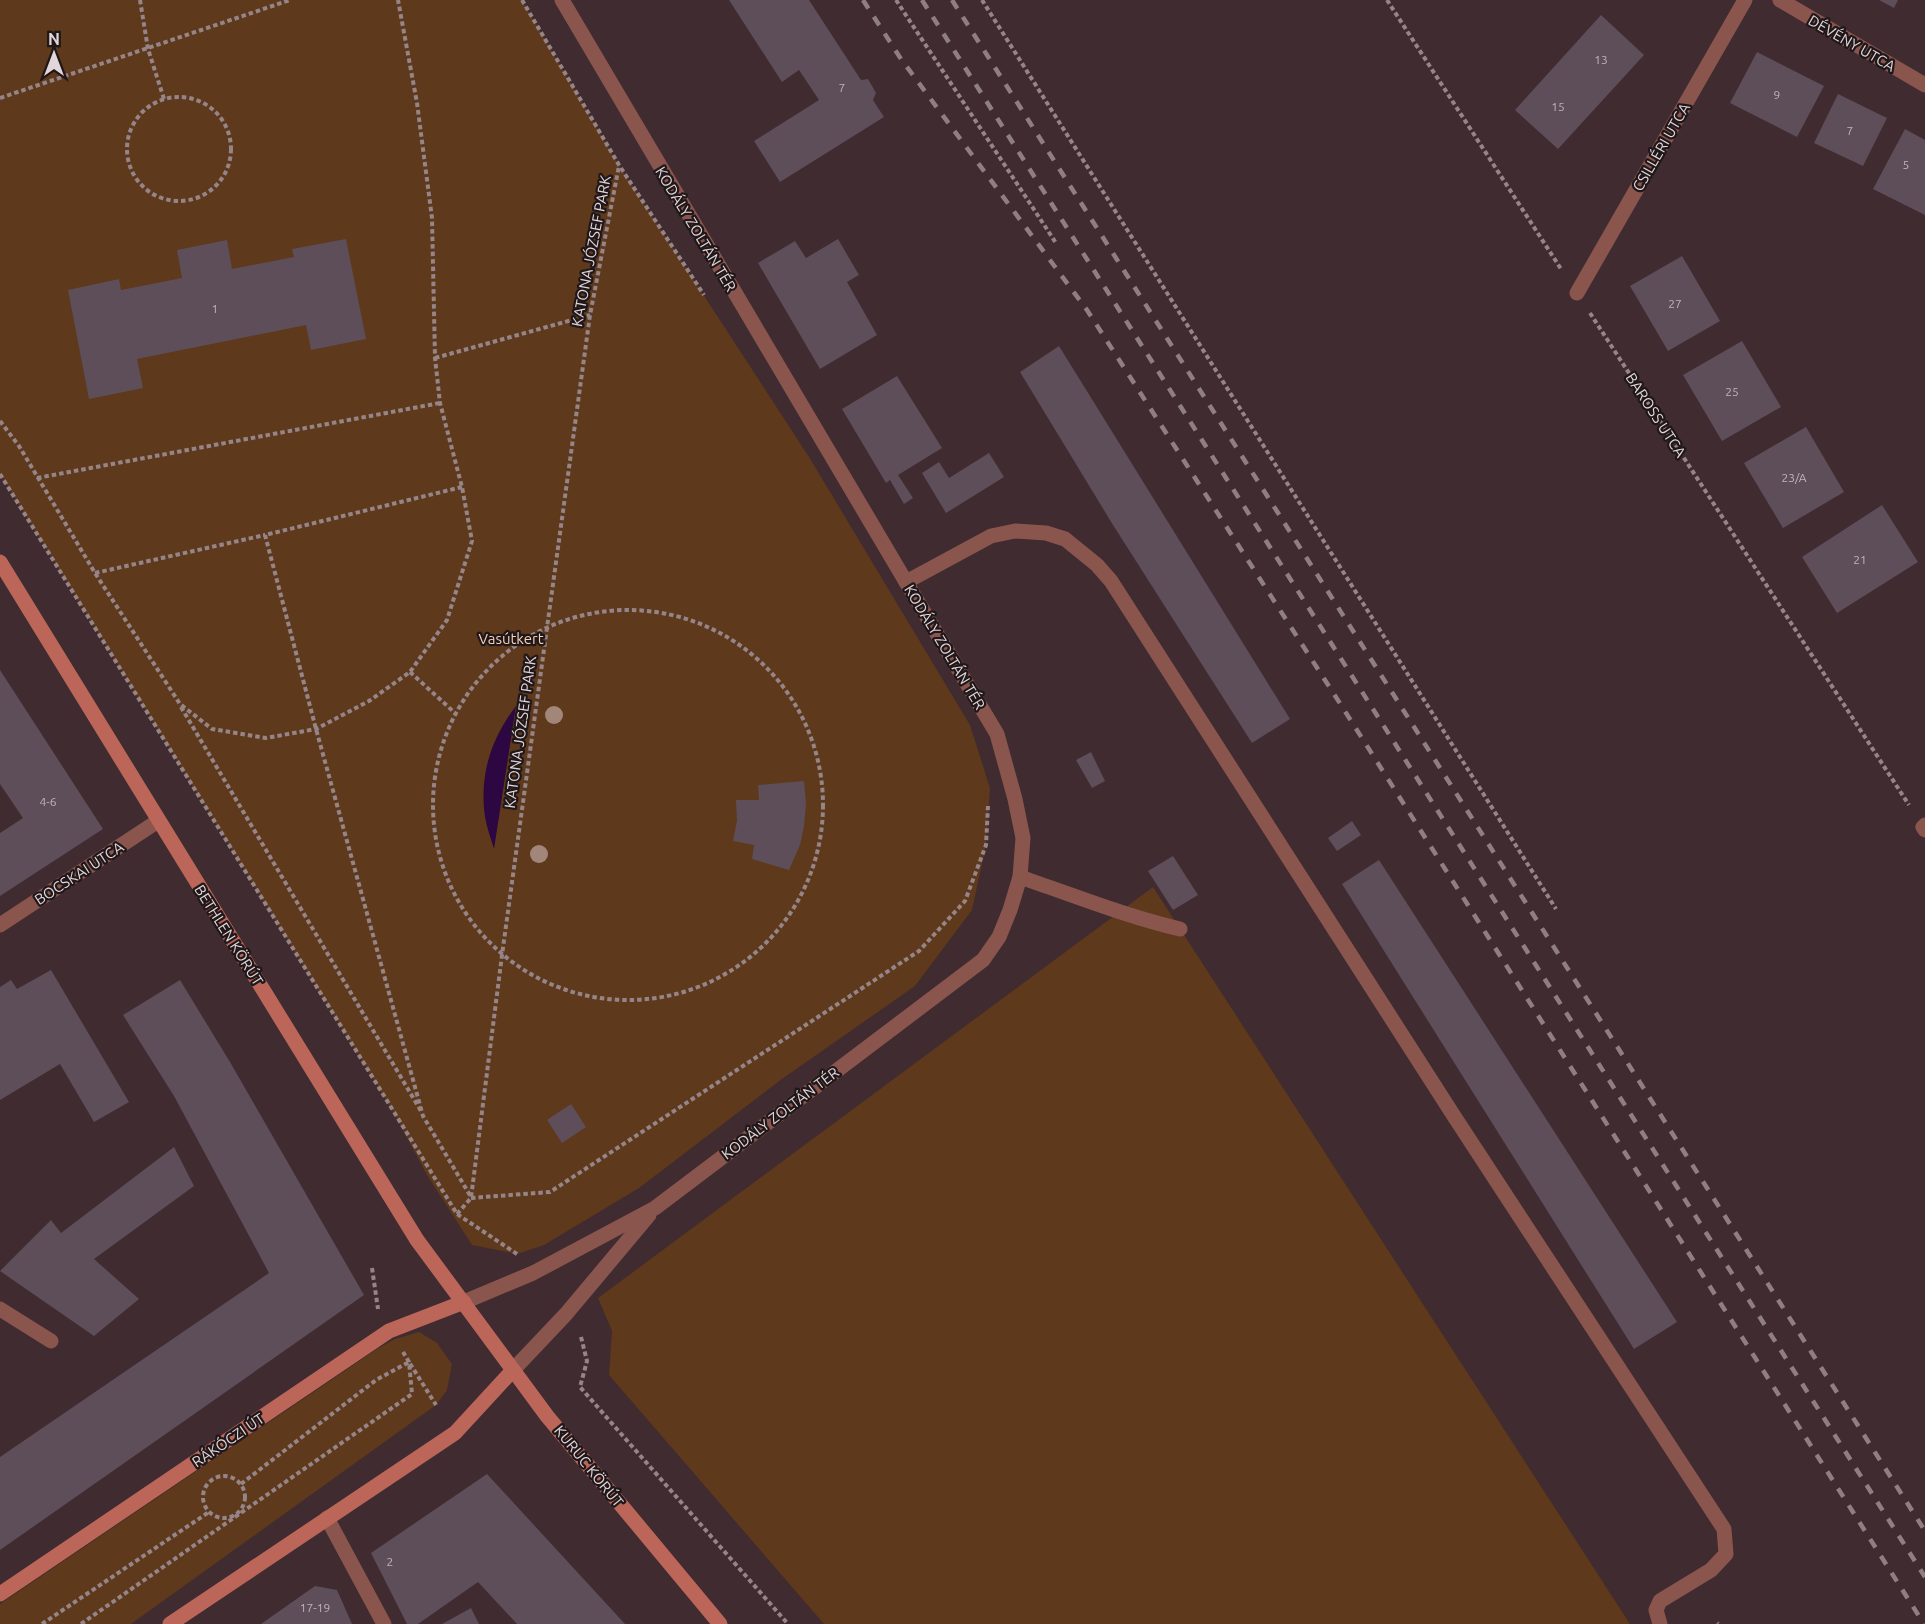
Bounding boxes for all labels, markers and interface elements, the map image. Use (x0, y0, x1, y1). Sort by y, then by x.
street label: DÉVÉNY UTCA (1806, 11, 1899, 75)
north arrow (24, 24, 84, 84)
text: N (48, 30, 60, 48)
house number: 13 (1594, 53, 1608, 66)
house number: 7 (839, 81, 845, 94)
house number: 9 (1774, 88, 1780, 101)
house number: 15 (1551, 100, 1565, 113)
street label: CSILLÉRI UTCA (1629, 100, 1693, 194)
house number: 7 (1847, 124, 1853, 137)
house number: 5 (1903, 158, 1909, 171)
street label: KODÁLY ZOLTÁN TÉR (652, 164, 740, 294)
street label: KATONA JÓZSEF PARK (568, 174, 614, 328)
house number: 27 (1668, 297, 1682, 310)
house number: 1 (212, 302, 218, 315)
street label: BAROSS UTCA (1622, 370, 1690, 461)
house number: 25 (1725, 385, 1739, 398)
house number: 23/A (1781, 471, 1807, 484)
house number: 21 (1853, 553, 1867, 566)
street label: KODÁLY ZOLTÁN TÉR (901, 582, 989, 712)
park label: Vasútkert (478, 630, 544, 647)
street label: KATONA JÓZSEF PARK (501, 655, 539, 809)
house number: 4-6 (39, 795, 57, 808)
street label: BOCSKAI UTCA (31, 838, 127, 908)
street label: BETHLEN KÖRÚT (191, 882, 267, 989)
street label: KODÁLY ZOLTÁN TÉR (718, 1063, 842, 1163)
street label: RÁKÓCZI ÚT (189, 1409, 268, 1470)
street label: KURUC KÖRÚT (551, 1422, 627, 1511)
house number: 2 (387, 1555, 393, 1568)
house number: 17-19 (300, 1601, 330, 1614)

